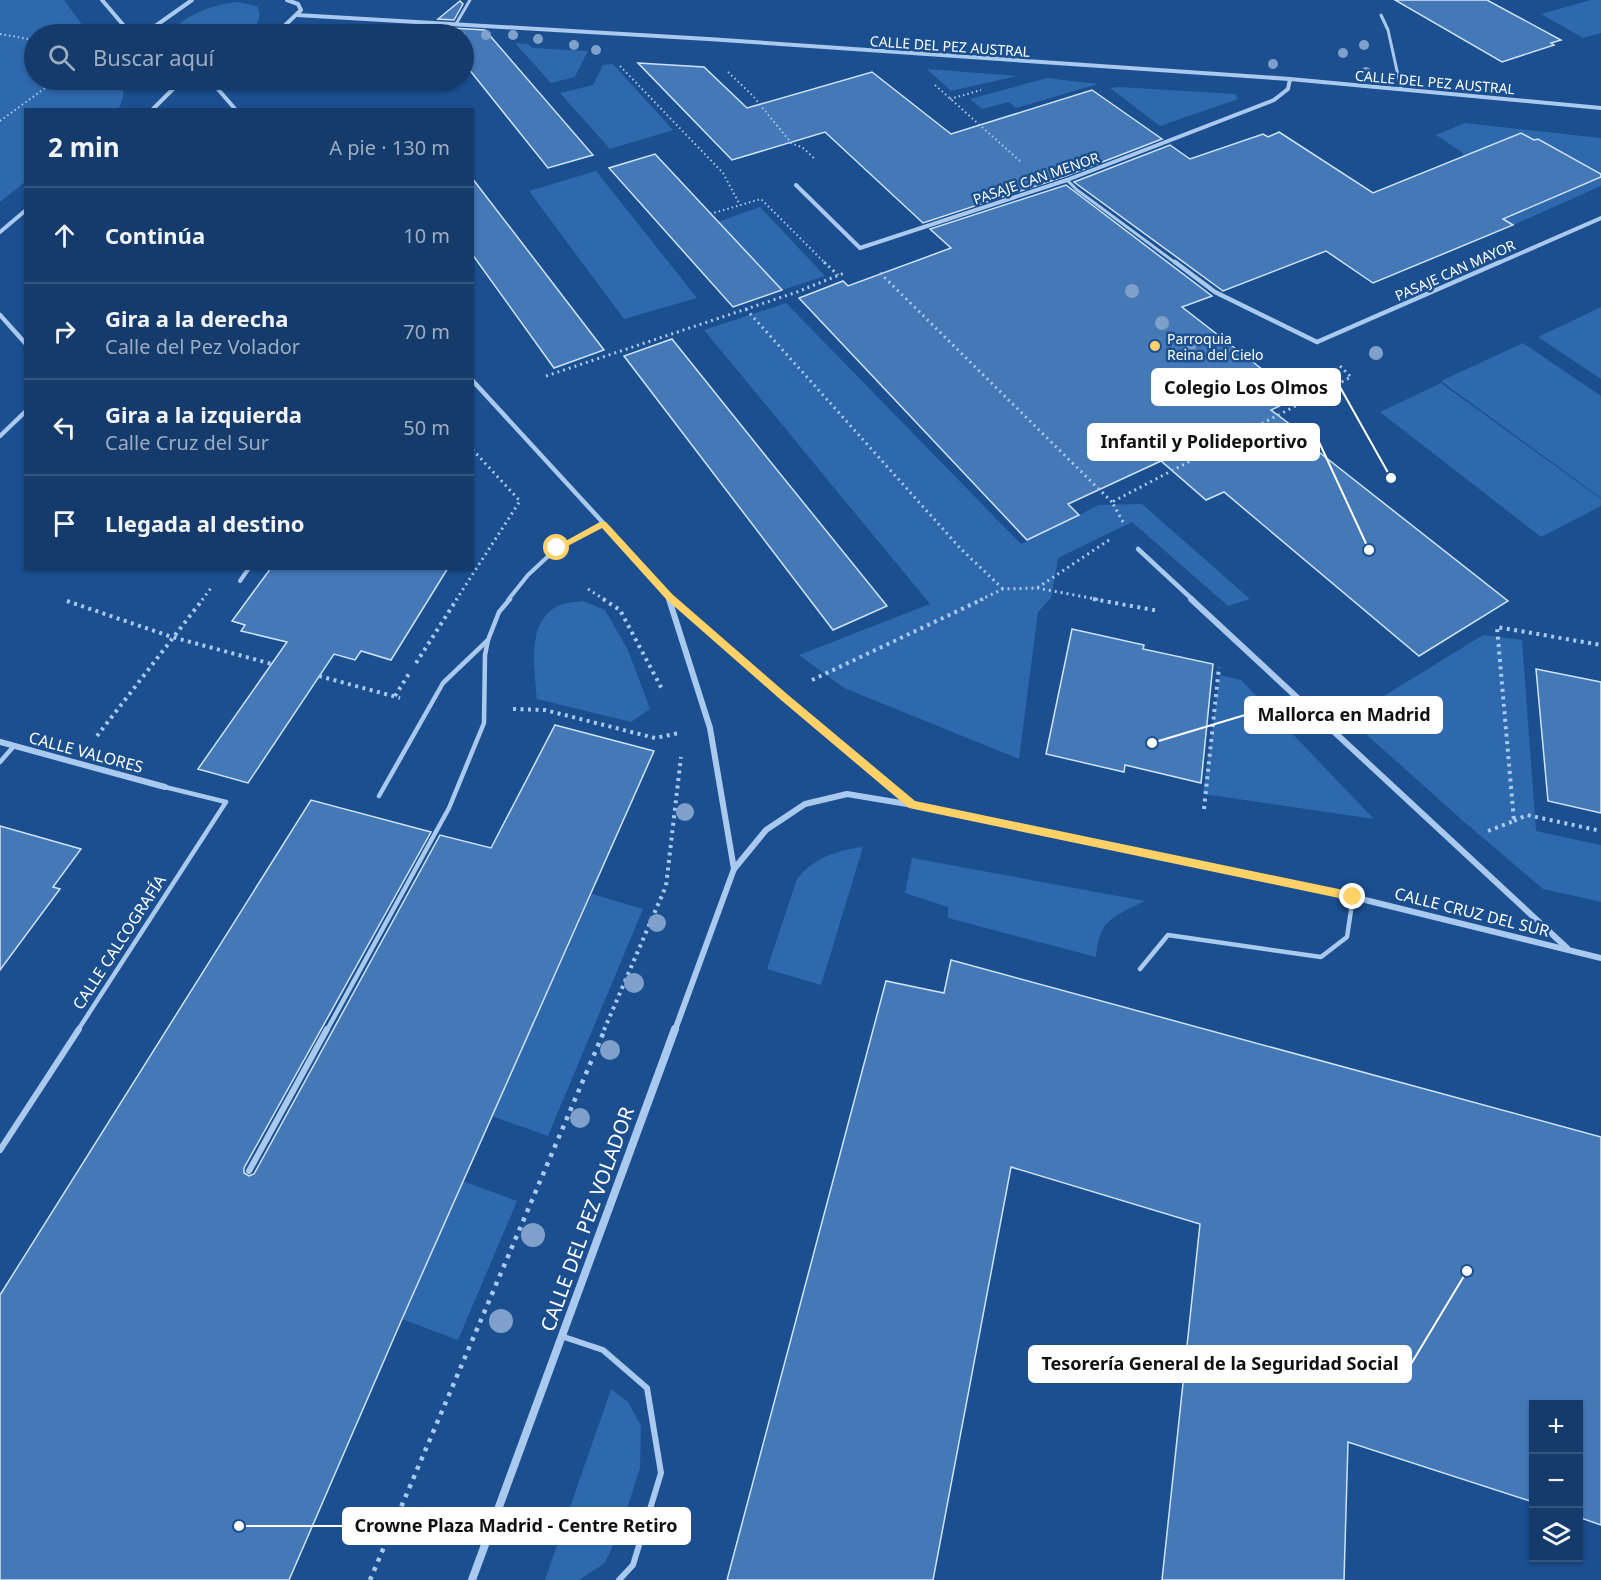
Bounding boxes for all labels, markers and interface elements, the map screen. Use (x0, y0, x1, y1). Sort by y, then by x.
search box (24, 24, 474, 90)
street label: CALLE DEL PEZ AUSTRAL (869, 31, 1031, 61)
icon: search (45, 41, 78, 74)
text: Buscar aquí (93, 42, 214, 72)
street label: CALLE DEL PEZ AUSTRAL (1354, 66, 1516, 98)
text: 2 min (48, 129, 120, 165)
text: A pie · 130 m (329, 134, 450, 161)
street label: PASAJE CAN MENOR (970, 147, 1102, 208)
icon: ahead (48, 219, 81, 252)
text: Continúa (105, 220, 205, 250)
text: 10 m (403, 222, 450, 249)
street label: PASAJE CAN MAYOR (1392, 235, 1518, 305)
text: Gira a la derecha (105, 303, 289, 333)
icon: right (48, 315, 81, 348)
text: 70 m (403, 318, 450, 345)
place label: Parroquia Reina del Cielo (1167, 329, 1264, 364)
text: Calle del Pez Volador (105, 333, 300, 360)
marker: Parroquia Reina del Cielo (1148, 339, 1162, 353)
callout: Colegio Los Olmos (1152, 369, 1340, 405)
text: Colegio Los Olmos (1164, 375, 1328, 399)
text: Gira a la izquierda (105, 399, 302, 429)
icon: left (48, 411, 81, 444)
text: 50 m (403, 414, 450, 441)
callout: Infantil y Polideportivo (1088, 424, 1319, 460)
text: Calle Cruz del Sur (105, 429, 269, 456)
text: Infantil y Polideportivo (1100, 429, 1308, 453)
icon: arrive (48, 507, 81, 540)
text: Llegada al destino (105, 508, 305, 538)
route start (543, 534, 569, 560)
callout: Mallorca en Madrid (1245, 697, 1442, 733)
text: Mallorca en Madrid (1257, 702, 1431, 726)
street label: CALLE VALORES (26, 726, 146, 778)
street label: CALLE CALCOGRAFÍA (67, 870, 171, 1014)
street label: CALLE CRUZ DEL SUR (1392, 882, 1552, 942)
route end (1339, 883, 1365, 909)
street label: CALLE DEL PEZ VOLADOR (534, 1102, 640, 1335)
callout: Tesorería General de la Seguridad Social (1029, 1346, 1411, 1382)
text: Tesorería General de la Seguridad Social (1041, 1351, 1399, 1375)
map controls (1529, 1400, 1583, 1562)
button: + (1529, 1400, 1583, 1454)
button: − (1529, 1454, 1583, 1508)
callout: Crowne Plaza Madrid - Centre Retiro (343, 1508, 690, 1544)
button: layers (1529, 1508, 1583, 1562)
text: Crowne Plaza Madrid - Centre Retiro (355, 1513, 678, 1537)

